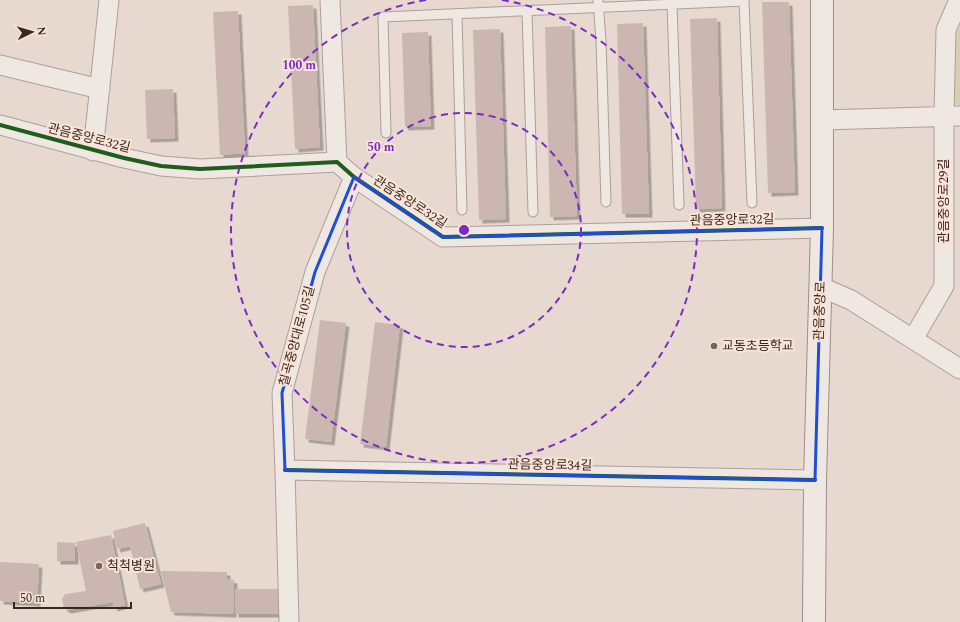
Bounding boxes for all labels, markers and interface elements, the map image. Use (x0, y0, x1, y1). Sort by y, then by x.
north arrow (12, 12, 52, 52)
text: N (33, 26, 50, 36)
text: 100 m (282, 56, 316, 75)
street label: 관음중앙로32길 (45, 118, 133, 158)
text: 50 m (367, 138, 395, 157)
street label: 관음중앙로29길 (934, 159, 954, 243)
street label: 관음중앙로32길 (369, 171, 451, 233)
street label: 관음중앙로32길 (689, 209, 775, 231)
centre of rings (457, 223, 471, 237)
street label: 관음중앙로 (809, 281, 831, 341)
street label: 칠곡중앙대로105길 (274, 284, 320, 388)
place label: 교동초등학교 (722, 336, 794, 356)
marker: 교동초등학교 (709, 341, 719, 351)
street label: 관음중앙로34길 (507, 454, 593, 476)
place label: 척척병원 (107, 556, 155, 576)
marker: 척척병원 (94, 561, 104, 571)
scale bar (14, 584, 131, 610)
text: 50 m (20, 589, 45, 608)

